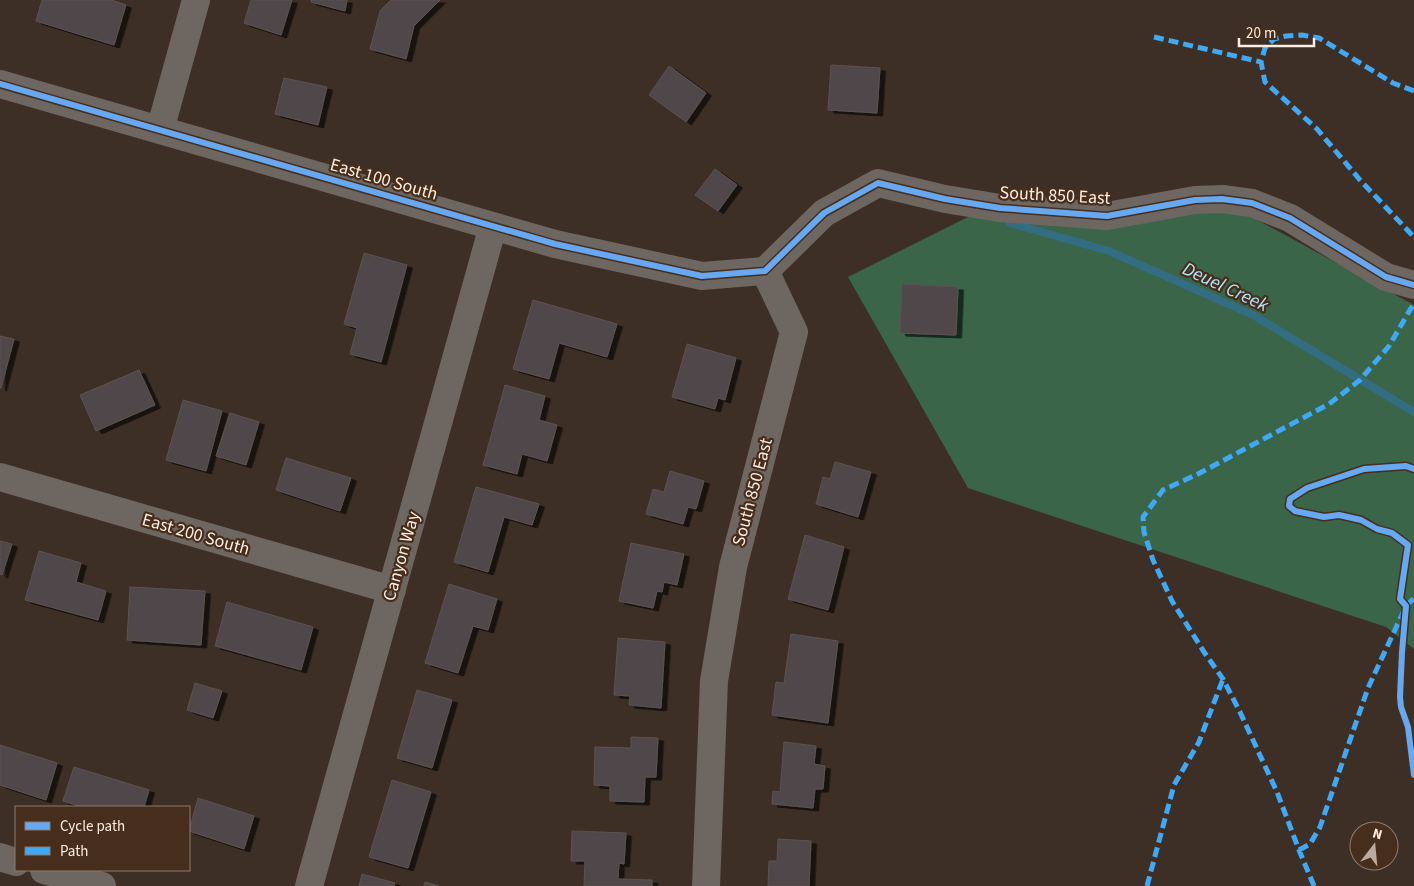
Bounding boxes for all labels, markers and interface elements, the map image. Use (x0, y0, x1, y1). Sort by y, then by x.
scale bar (1239, 15, 1314, 47)
text: 20 m (1246, 23, 1276, 44)
street label: East 100 South (327, 152, 441, 207)
street label: South 850 East (999, 180, 1111, 211)
water label: Deuel Creek (1178, 256, 1274, 319)
street label: South 850 East (726, 435, 779, 549)
street label: East 200 South (139, 507, 253, 562)
street label: Canyon Way (377, 508, 426, 604)
legend (15, 806, 190, 871)
text: Cycle path (60, 816, 125, 837)
north arrow (1349, 821, 1399, 871)
text: N (1370, 824, 1385, 845)
text: Path (60, 841, 88, 862)

